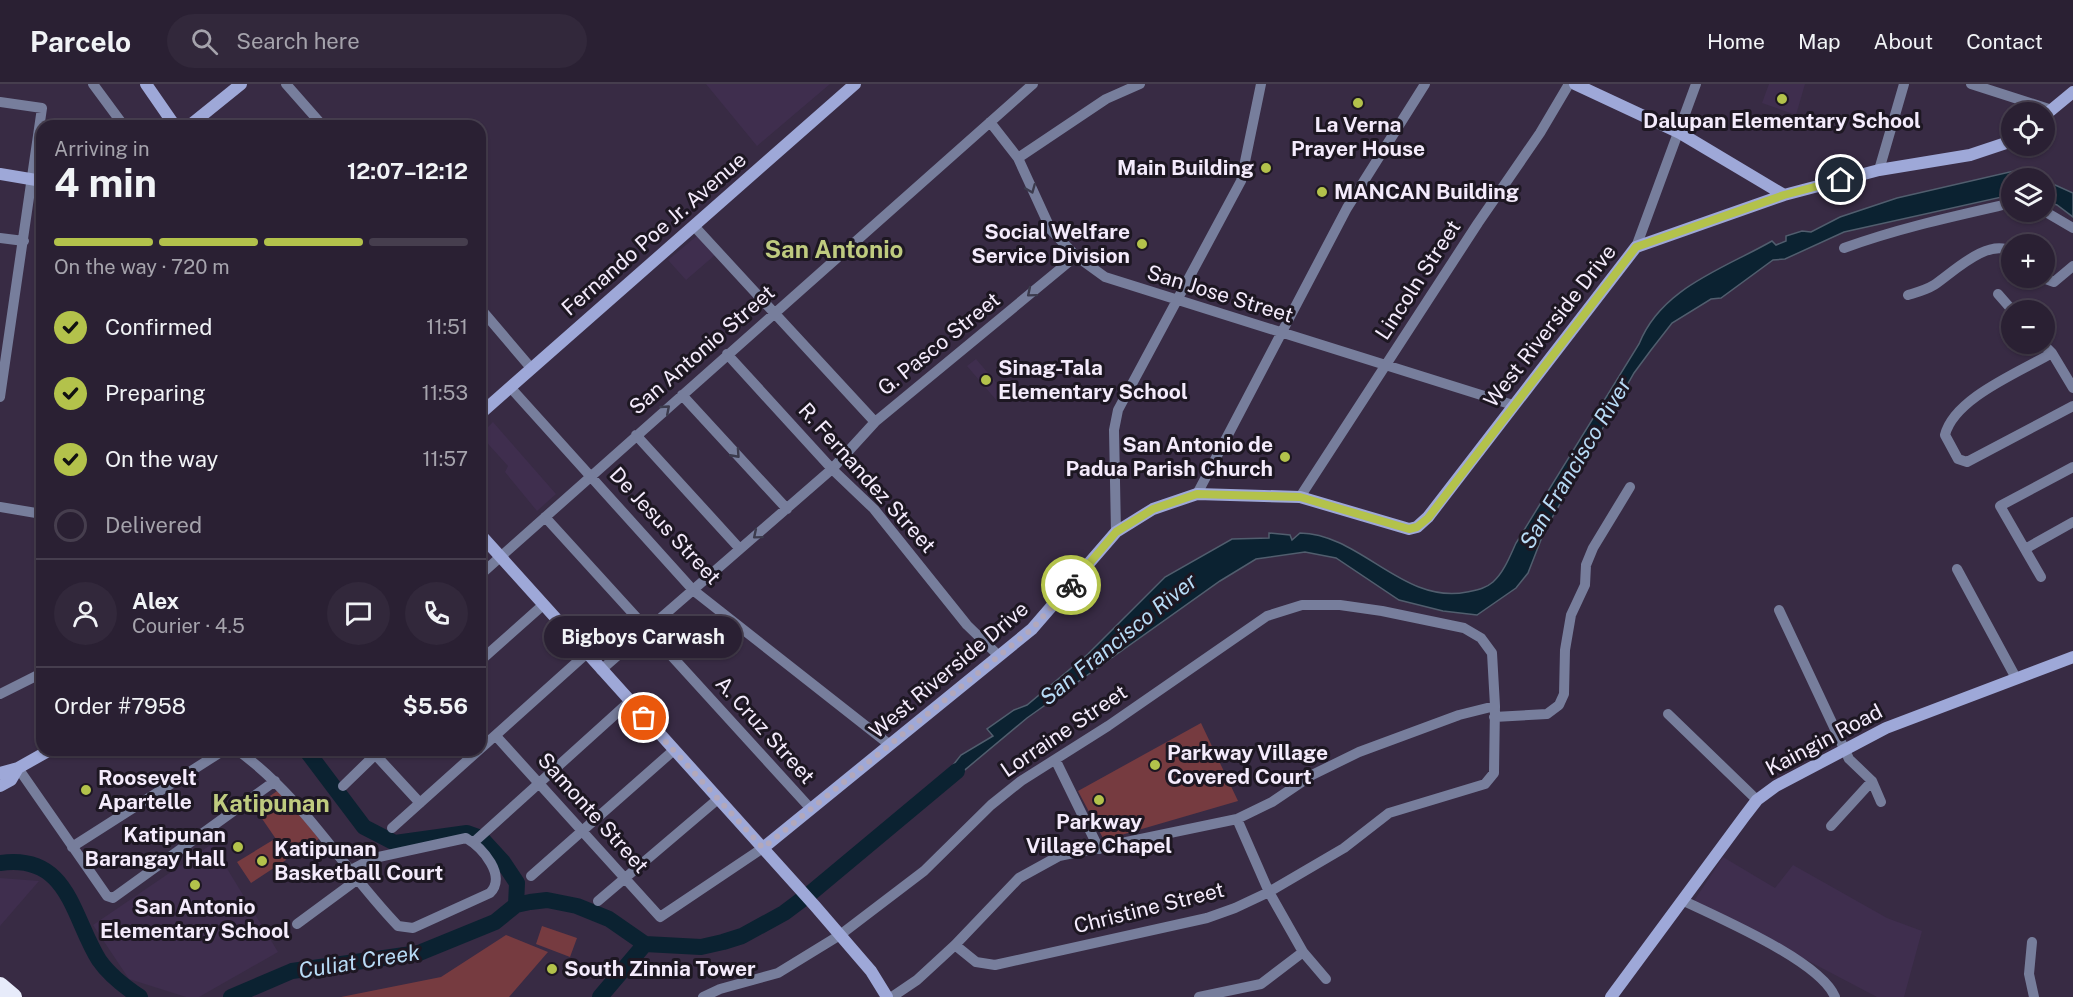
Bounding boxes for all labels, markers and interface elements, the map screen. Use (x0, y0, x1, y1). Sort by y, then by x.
search box (167, 14, 587, 68)
text: Parcelo (30, 25, 131, 58)
icon: search (188, 25, 221, 58)
text: Search here (236, 28, 360, 54)
text: Home (1707, 29, 1765, 54)
text: Map (1798, 29, 1841, 54)
text: About (1874, 29, 1933, 54)
text: Contact (1966, 29, 2043, 54)
marker: Dalupan Elementary School (1775, 92, 1789, 106)
marker: La Verna Prayer House (1351, 96, 1365, 110)
map controls (2001, 102, 2055, 354)
button: locate (2001, 102, 2055, 156)
place label: Dalupan Elementary School (1643, 108, 1921, 133)
place label: La Verna Prayer House (1291, 112, 1425, 161)
text: Arriving in (54, 137, 149, 161)
street label: Fernando Poe Jr. Avenue (556, 147, 751, 320)
pin (1815, 154, 1866, 205)
place label: Main Building (1117, 155, 1254, 180)
text: 12:07–12:12 (347, 158, 468, 184)
text: 4 min (54, 160, 157, 206)
marker: Main Building (1259, 161, 1273, 175)
icon: home (1824, 163, 1857, 196)
button: layers (2001, 168, 2055, 222)
place label: MANCAN Building (1334, 179, 1519, 204)
one-way arrow (1024, 183, 1037, 193)
marker: MANCAN Building (1315, 185, 1329, 199)
street label: Lincoln Street (1370, 215, 1466, 344)
place label: Social Welfare Service Division (971, 219, 1130, 268)
button: + (2001, 234, 2055, 288)
district label: San Antonio (765, 235, 903, 263)
marker: Social Welfare Service Division (1135, 237, 1149, 251)
street label: West Riverside Drive (1478, 239, 1621, 412)
text: On the way · 720 m (54, 255, 230, 279)
street label: San Jose Street (1144, 259, 1296, 328)
street label: San Antonio Street (624, 280, 780, 420)
one-way arrow (1027, 286, 1038, 297)
street label: G. Pasco Street (873, 287, 1005, 401)
button: − (2001, 300, 2055, 354)
icon: check (54, 311, 87, 344)
text: Confirmed (105, 314, 212, 340)
text: 11:51 (426, 315, 468, 339)
place label: Sinag-Tala Elementary School (998, 355, 1188, 404)
water label: San Francisco River (1514, 372, 1637, 553)
marker: Sinag-Tala Elementary School (979, 373, 993, 387)
icon: check (54, 377, 87, 410)
text: Preparing (105, 380, 206, 406)
text: 11:53 (422, 381, 468, 405)
street label: R. Fernandez Street (794, 398, 941, 558)
one-way arrow (659, 405, 670, 416)
place label: San Antonio de Padua Parish Church (1065, 432, 1273, 481)
icon: check (54, 443, 87, 476)
text: On the way (105, 446, 218, 472)
text: 11:57 (422, 447, 468, 471)
one-way arrow (729, 447, 740, 457)
marker: San Antonio de Padua Parish Church (1278, 450, 1292, 464)
street label: De Jesus Street (605, 462, 726, 589)
text: Delivered (105, 512, 202, 538)
one-way arrow (753, 528, 764, 539)
courier (1041, 555, 1101, 615)
water label: San Francisco River (1034, 567, 1202, 710)
icon: bike (1055, 569, 1088, 602)
button: person (54, 582, 117, 645)
button: chat (327, 582, 390, 645)
button: phone (405, 582, 468, 645)
text: Alex (132, 588, 179, 614)
street label: West Riverside Drive (864, 596, 1033, 743)
text: Courier · 4.5 (132, 614, 245, 638)
callout: Bigboys Carwash (545, 616, 743, 658)
text: Bigboys Carwash (561, 625, 725, 649)
street label: A. Cruz Street (711, 671, 820, 789)
street label: Lorraine Street (996, 679, 1132, 782)
pin (618, 692, 669, 743)
text: Order #7958 (54, 693, 186, 719)
text: $5.56 (403, 693, 468, 719)
street label: Kaingin Road (1761, 698, 1886, 781)
icon: bag (627, 701, 660, 734)
place label: Parkway Village Covered Court (1167, 740, 1328, 789)
street label: Samonte Street (533, 747, 654, 878)
marker: Parkway Village Covered Court (1148, 758, 1162, 772)
place label: Roosevelt Apartelle (98, 765, 197, 814)
marker: Roosevelt Apartelle (79, 783, 93, 797)
district label: Katipunan (212, 789, 330, 817)
marker: Parkway Village Chapel (1092, 793, 1106, 807)
place label: Parkway Village Chapel (1026, 809, 1172, 858)
place label: Katipunan Barangay Hall (85, 822, 226, 871)
place label: Katipunan Basketball Court (274, 836, 443, 885)
marker: Katipunan Barangay Hall (231, 840, 245, 854)
marker: Katipunan Basketball Court (255, 854, 269, 868)
street label: Christine Street (1071, 877, 1227, 938)
marker: San Antonio Elementary School (188, 878, 202, 892)
place label: San Antonio Elementary School (100, 894, 290, 943)
water label: Culiat Creek (296, 939, 422, 983)
place label: South Zinnia Tower (564, 956, 756, 981)
marker: South Zinnia Tower (545, 962, 559, 976)

